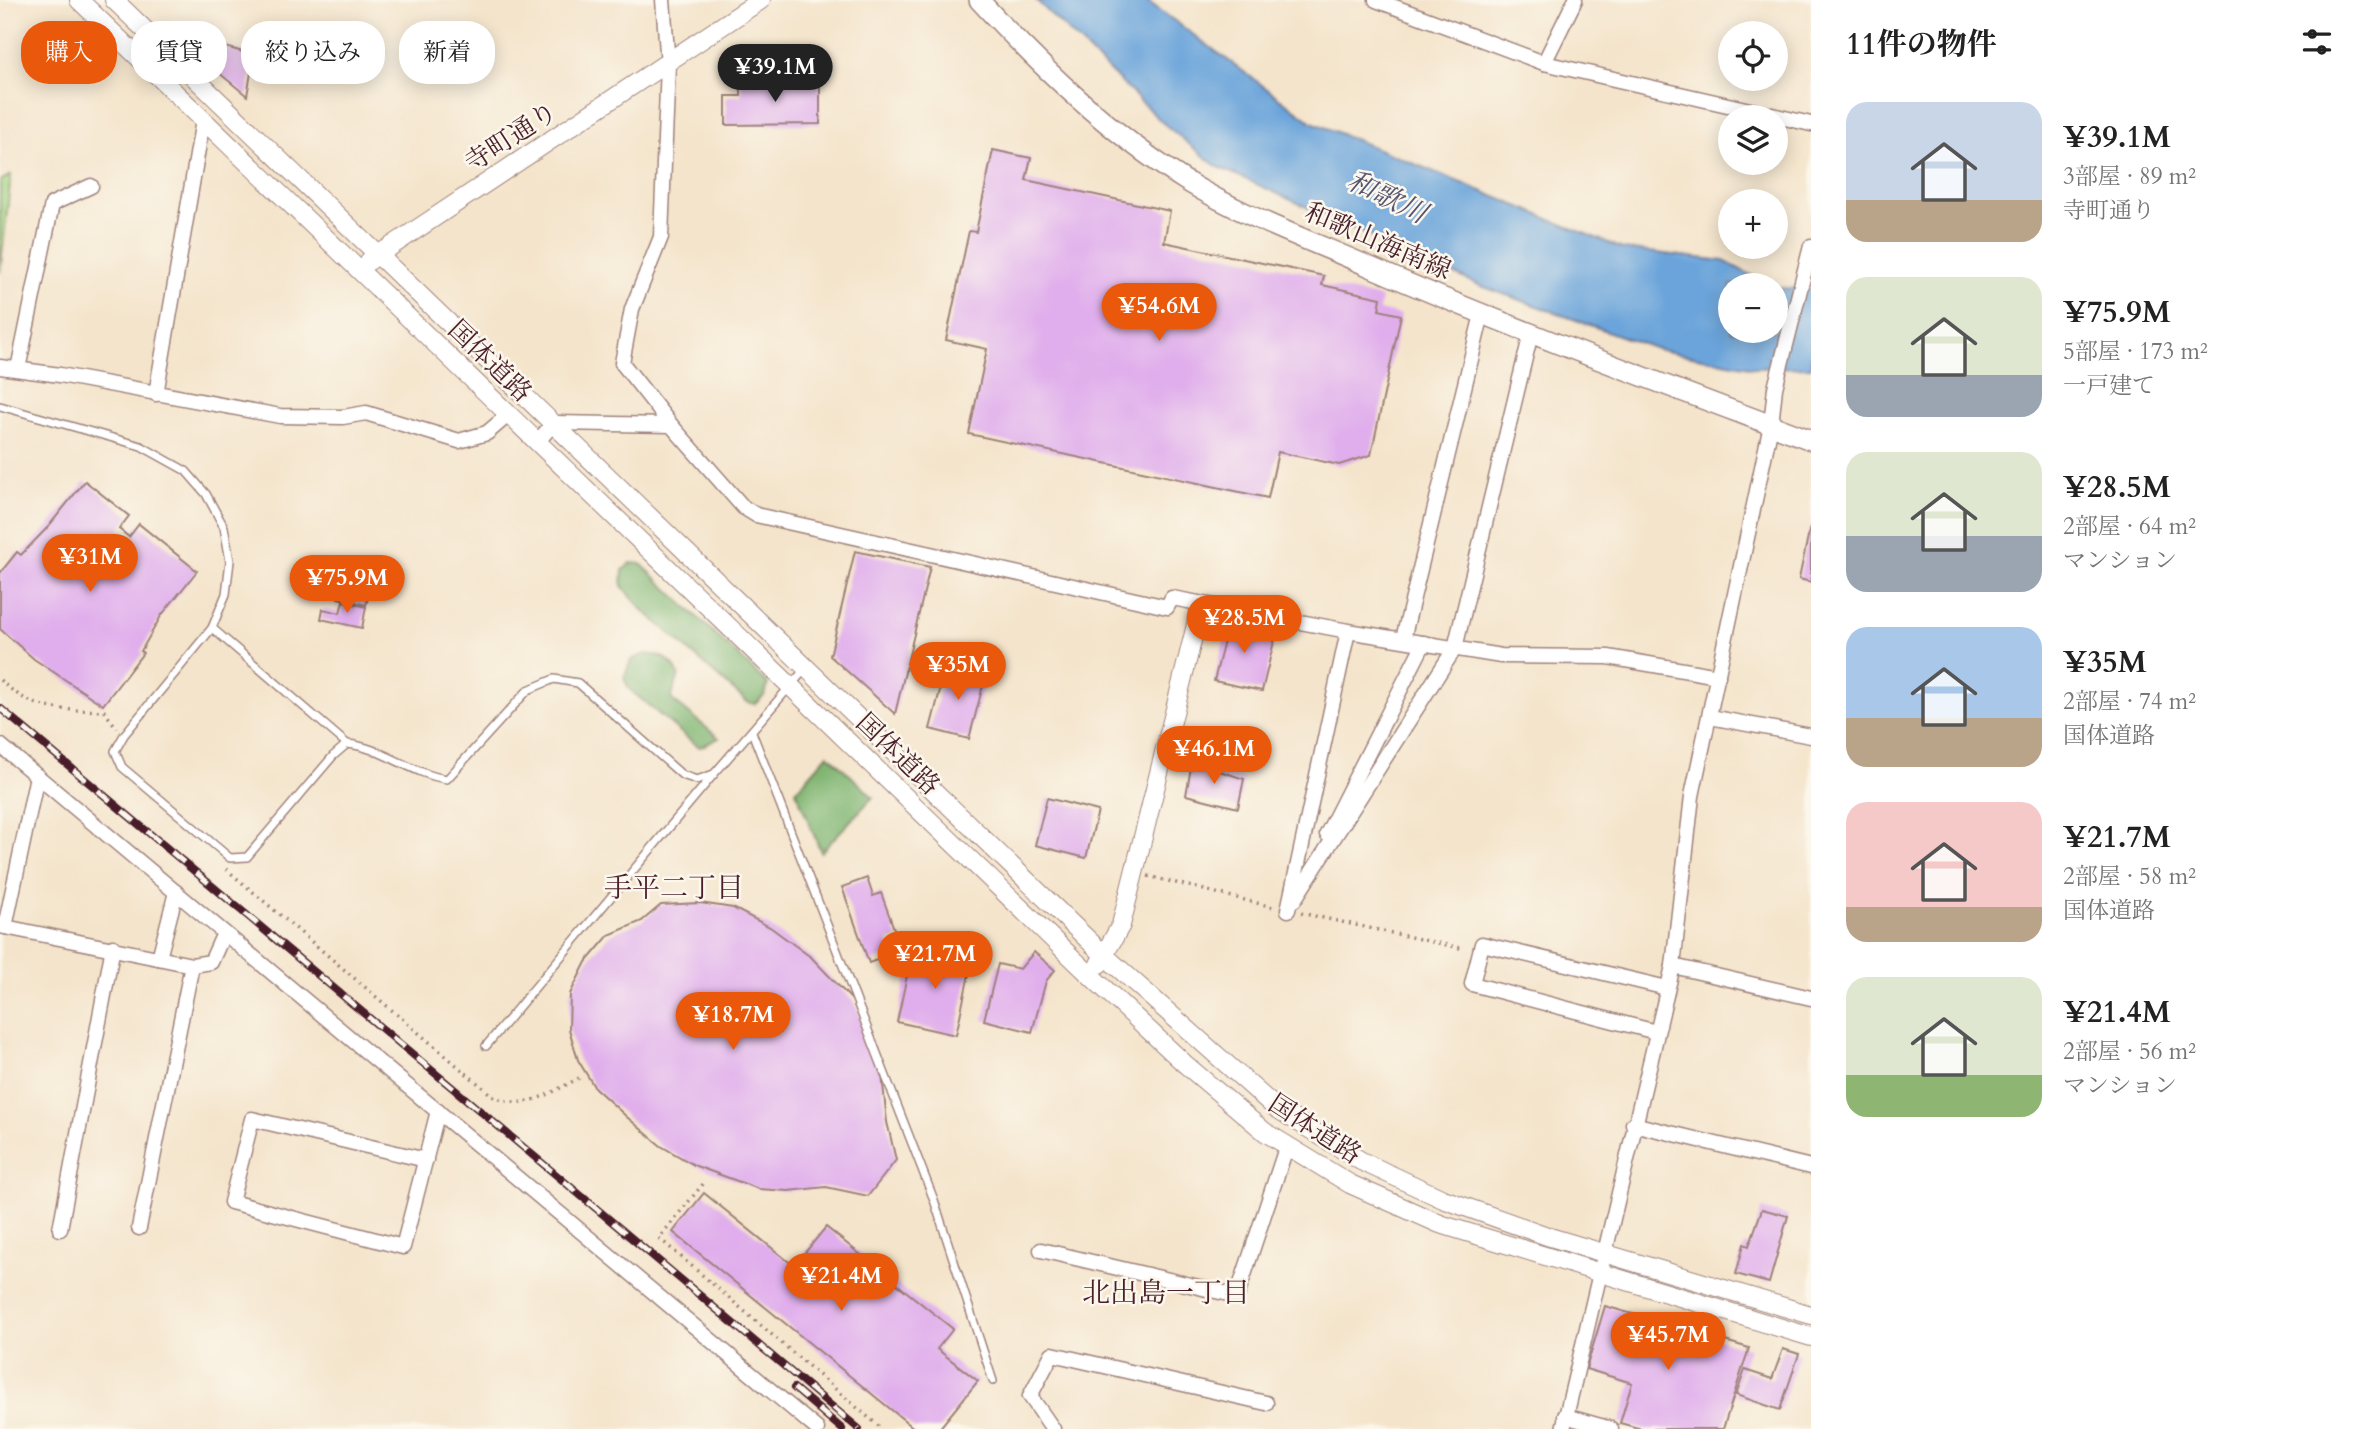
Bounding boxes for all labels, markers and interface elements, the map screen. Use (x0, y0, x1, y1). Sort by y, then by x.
chip: 購入 (21, 21, 117, 84)
chip: 賃貸 (131, 21, 227, 84)
chip: 絞り込み (241, 21, 385, 84)
chip: 新着 (399, 21, 495, 84)
map controls (1718, 21, 1788, 343)
button: locate (1718, 21, 1788, 91)
icon: filters (2298, 23, 2336, 61)
text: 11件の物件 (1846, 24, 1997, 65)
pin: ¥39.1M (718, 44, 832, 104)
text: ¥39.1M (734, 51, 816, 82)
street label: 寺町通り (458, 94, 564, 180)
button: layers (1718, 105, 1788, 175)
text: ¥39.1M (2063, 117, 2171, 158)
icon: home (1902, 130, 1986, 214)
text: 3部屋 · 89 m² (2063, 161, 2196, 192)
water label: 和歌川 (1341, 162, 1436, 234)
button: + (1718, 189, 1788, 259)
street label: 和歌山海南線 (1299, 194, 1457, 288)
text: 寺町通り (2063, 195, 2155, 226)
button: − (1718, 273, 1788, 343)
pin: ¥54.6M (1102, 284, 1216, 343)
text: ¥54.6M (1118, 290, 1200, 321)
text: ¥75.9M (2063, 292, 2171, 333)
icon: home (1902, 305, 1986, 389)
street label: 国体道路 (440, 312, 540, 410)
text: 5部屋 · 173 m² (2063, 336, 2208, 367)
text: 一戸建て (2063, 370, 2155, 401)
text: ¥28.5M (2063, 467, 2171, 508)
icon: home (1902, 480, 1986, 564)
text: 2部屋 · 64 m² (2063, 511, 2196, 542)
pin: ¥31M (49, 534, 131, 594)
text: ¥31M (58, 541, 122, 572)
text: マンション (2063, 545, 2177, 576)
pin: ¥75.9M (290, 556, 404, 615)
text: ¥75.9M (306, 562, 388, 593)
pin: ¥28.5M (1187, 596, 1301, 655)
text: ¥28.5M (1203, 602, 1285, 633)
pin: ¥35M (917, 642, 999, 702)
text: ¥35M (2063, 642, 2147, 683)
text: ¥35M (926, 649, 990, 680)
icon: home (1902, 655, 1986, 739)
text: 2部屋 · 74 m² (2063, 686, 2196, 717)
street label: 国体道路 (848, 705, 948, 803)
text: 国体道路 (2063, 720, 2155, 751)
pin: ¥46.1M (1157, 726, 1271, 786)
text: ¥46.1M (1173, 733, 1255, 764)
text: ¥21.7M (2063, 817, 2171, 858)
icon: home (1902, 830, 1986, 914)
text: 2部屋 · 58 m² (2063, 861, 2196, 892)
district label: 手平二丁目 (604, 869, 744, 907)
text: 国体道路 (2063, 895, 2155, 926)
pin: ¥21.7M (878, 932, 992, 991)
text: ¥21.7M (894, 938, 976, 969)
pin: ¥18.7M (676, 992, 790, 1052)
text: ¥21.4M (2063, 992, 2171, 1033)
text: ¥18.7M (692, 999, 774, 1030)
icon: home (1902, 1005, 1986, 1089)
text: 2部屋 · 56 m² (2063, 1036, 2196, 1067)
text: マンション (2063, 1070, 2177, 1101)
street label: 国体道路 (1262, 1086, 1368, 1172)
pin: ¥21.4M (784, 1254, 898, 1313)
text: ¥21.4M (800, 1260, 882, 1291)
district label: 北出島一丁目 (1082, 1274, 1250, 1312)
pin: ¥45.7M (1611, 1312, 1725, 1372)
text: ¥45.7M (1627, 1319, 1709, 1350)

